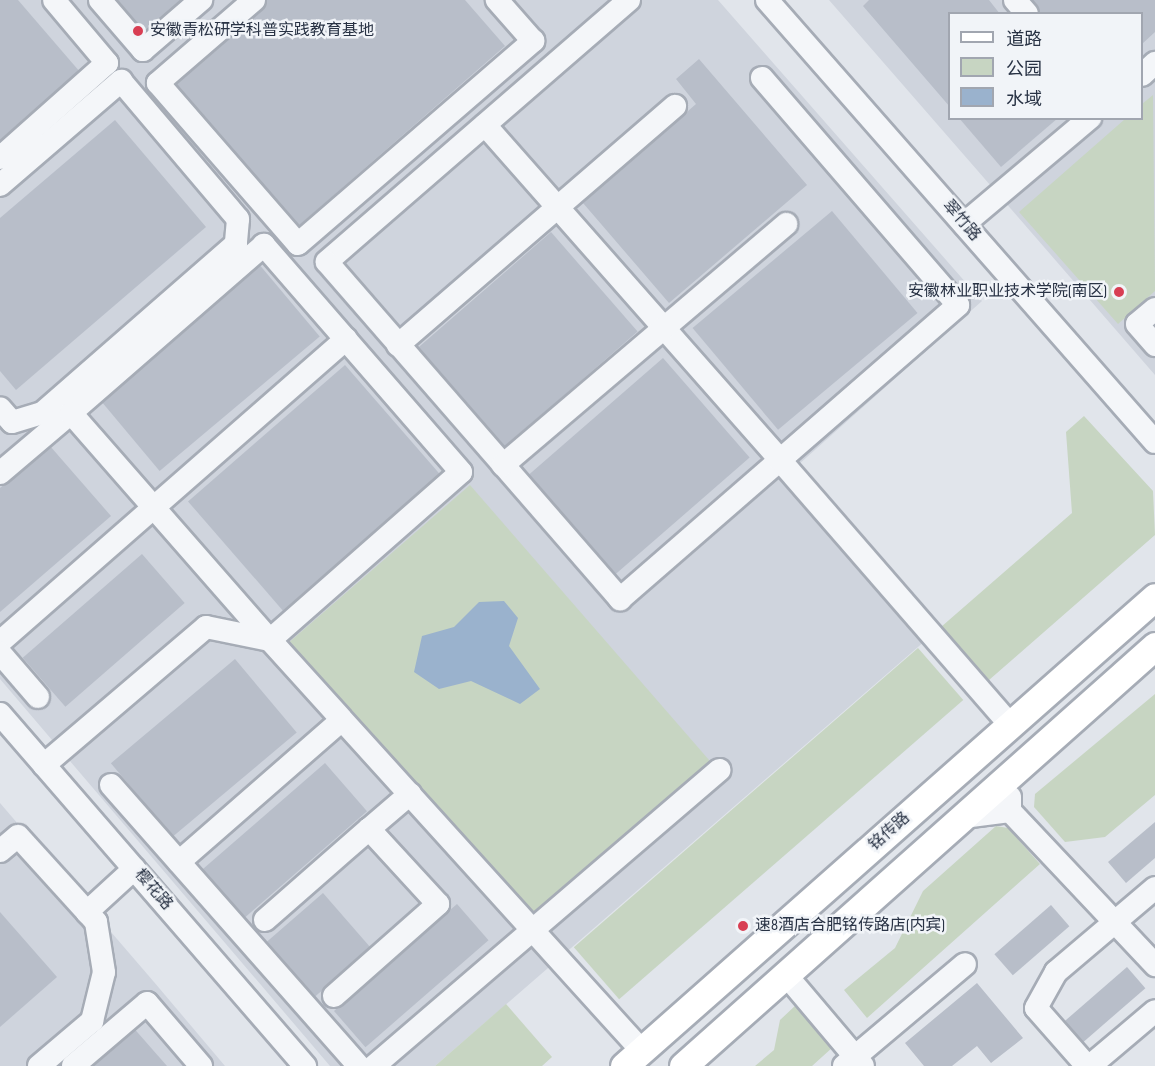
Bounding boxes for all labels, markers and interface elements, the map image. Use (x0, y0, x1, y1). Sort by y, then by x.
legend (948, 12, 1143, 120)
place label: 安徽青松研学科普实践教育基地 (150, 21, 374, 41)
marker: 安徽青松研学科普实践教育基地 (131, 24, 145, 38)
text: 道路 (1006, 29, 1042, 50)
text: 公园 (1006, 59, 1042, 80)
text: 水域 (1006, 89, 1042, 110)
street label: 翠竹路 (938, 197, 984, 245)
place label: 安徽林业职业技术学院(南区) (908, 282, 1107, 302)
marker: 安徽林业职业技术学院(南区) (1112, 285, 1126, 299)
street label: 铭传路 (866, 809, 914, 855)
street label: 樱花路 (130, 866, 176, 914)
place label: 速8酒店合肥铭传路店(内宾) (755, 916, 945, 936)
marker: 速8酒店合肥铭传路店(内宾) (736, 919, 750, 933)

